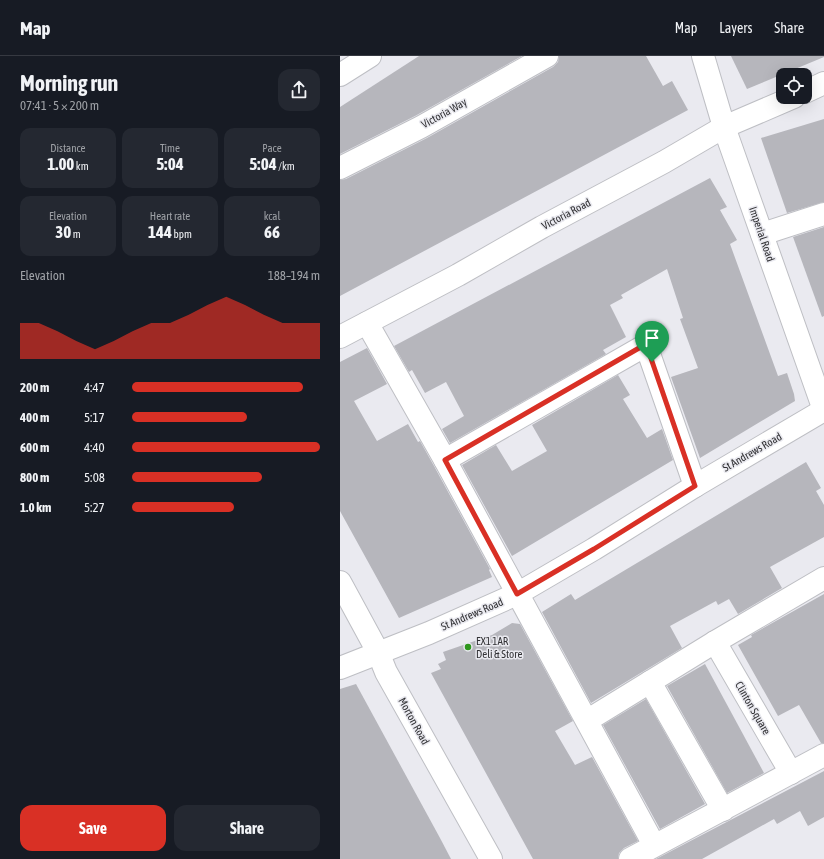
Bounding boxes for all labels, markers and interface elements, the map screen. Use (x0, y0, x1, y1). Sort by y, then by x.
text: Map (20, 17, 51, 39)
text: Map (675, 20, 697, 36)
text: Layers (719, 20, 752, 36)
text: Share (774, 20, 804, 36)
map controls (776, 68, 812, 104)
button: locate (776, 68, 812, 104)
button: share (278, 69, 320, 111)
text: Morning run (20, 70, 118, 96)
street label: Victoria Way (419, 95, 469, 130)
text: 07:41 · 5 × 200 m (20, 98, 99, 113)
text: Distance (50, 142, 86, 154)
text: Time (160, 142, 180, 154)
text: Pace (262, 142, 282, 154)
text: 1.00 (47, 154, 74, 174)
text: 5:04 (156, 154, 184, 174)
text: 5:04 (249, 154, 277, 174)
text: km (74, 160, 89, 172)
text: /km (277, 160, 295, 172)
street label: Victoria Road (540, 196, 592, 232)
street label: Imperial Road (747, 205, 777, 263)
text: Elevation (49, 210, 87, 222)
text: Heart rate (150, 210, 190, 222)
text: kcal (264, 210, 280, 222)
text: 30 (55, 222, 71, 242)
text: 144 (148, 222, 172, 242)
text: 66 (264, 222, 280, 242)
text: m (71, 228, 81, 240)
text: bpm (172, 228, 192, 240)
text: Elevation (20, 268, 65, 283)
text: 188–194 m (268, 268, 320, 283)
pin (635, 321, 669, 362)
icon: arrive (641, 327, 663, 349)
text: 200 m (20, 380, 49, 395)
text: 4:47 (84, 380, 105, 395)
text: 400 m (20, 410, 49, 425)
text: 5:17 (84, 410, 105, 425)
street label: St Andrews Road (720, 430, 784, 474)
text: 600 m (20, 440, 49, 455)
text: 4:40 (84, 440, 105, 455)
text: 800 m (20, 470, 49, 485)
text: 5:08 (84, 470, 105, 485)
text: 1.0 km (20, 500, 51, 515)
text: 5:27 (84, 500, 105, 515)
street label: St Andrews Road (439, 596, 505, 632)
place label: EX1 1AR Deli & Store (476, 635, 522, 660)
marker: EX1 1AR Deli & Store (463, 642, 473, 652)
street label: Clinton Square (733, 679, 773, 737)
street label: Morton Road (396, 695, 432, 747)
button: Save (20, 805, 166, 851)
button: Share (174, 805, 320, 851)

